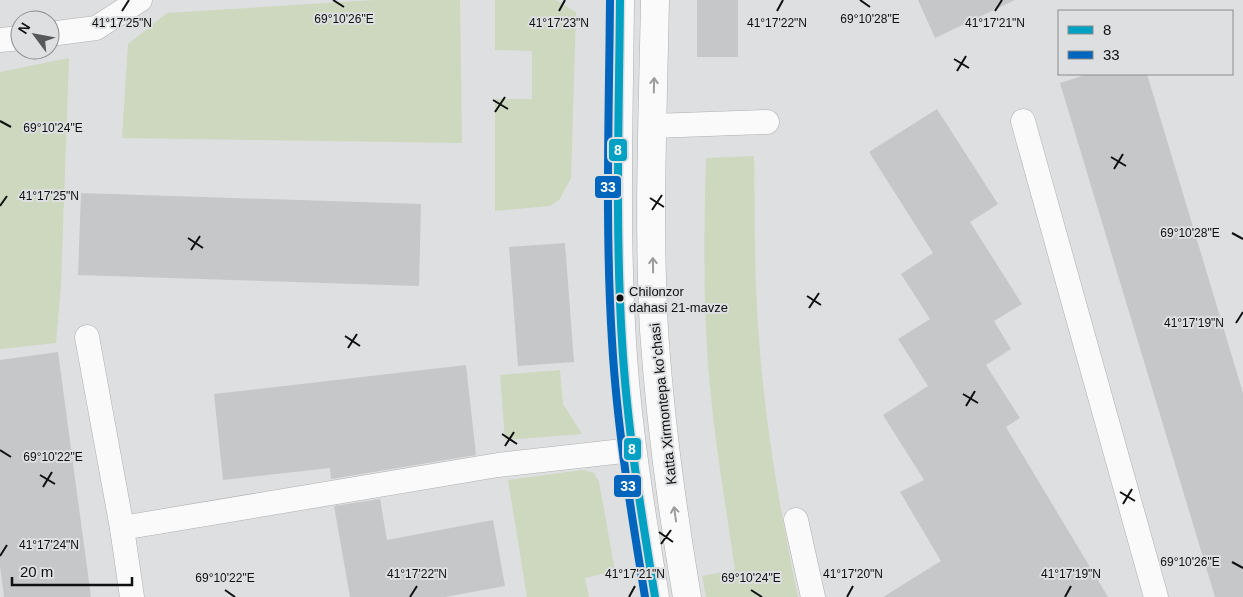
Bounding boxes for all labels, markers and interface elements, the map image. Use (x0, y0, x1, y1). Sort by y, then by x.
north arrow (10, 10, 60, 60)
legend (1058, 10, 1233, 75)
text: 69°10'26"E (314, 12, 374, 26)
text: 69°10'28"E (840, 12, 900, 26)
text: 41°17'25"N (92, 16, 152, 30)
text: 41°17'23"N (529, 16, 589, 30)
text: 41°17'22"N (747, 16, 807, 30)
text: 41°17'21"N (965, 16, 1025, 30)
text: N (15, 20, 33, 37)
text: 8 (1103, 21, 1111, 38)
text: 33 (1103, 46, 1120, 63)
one-way arrow (649, 78, 658, 94)
text: 69°10'24"E (23, 121, 83, 135)
line badge: 8 (608, 138, 628, 162)
text: 8 (614, 142, 622, 158)
line badge: 33 (594, 175, 622, 199)
text: 33 (600, 179, 616, 195)
text: 41°17'25"N (19, 189, 79, 203)
text: 69°10'28"E (1160, 226, 1220, 240)
one-way arrow (648, 258, 658, 274)
place label: Chilonzor dahasi 21-mavze (629, 284, 728, 315)
marker: Chilonzor dahasi 21-mavze (615, 293, 625, 303)
text: 41°17'19"N (1164, 316, 1224, 330)
street label: Katta Xirmontepa koʻchasi (647, 322, 679, 486)
line badge: 8 (623, 437, 642, 461)
text: 8 (628, 441, 636, 457)
text: 69°10'22"E (23, 450, 83, 464)
line badge: 33 (613, 474, 642, 498)
text: 33 (620, 478, 636, 494)
one-way arrow (669, 507, 679, 523)
text: 41°17'24"N (19, 538, 79, 552)
scale bar (12, 554, 132, 586)
text: 69°10'26"E (1160, 555, 1220, 569)
text: 20 m (20, 563, 53, 580)
text: 41°17'22"N (387, 567, 447, 581)
text: 41°17'21"N (605, 567, 665, 581)
text: 41°17'20"N (823, 567, 883, 581)
text: 41°17'19"N (1041, 567, 1101, 581)
text: 69°10'22"E (195, 571, 255, 585)
text: 69°10'24"E (721, 571, 781, 585)

